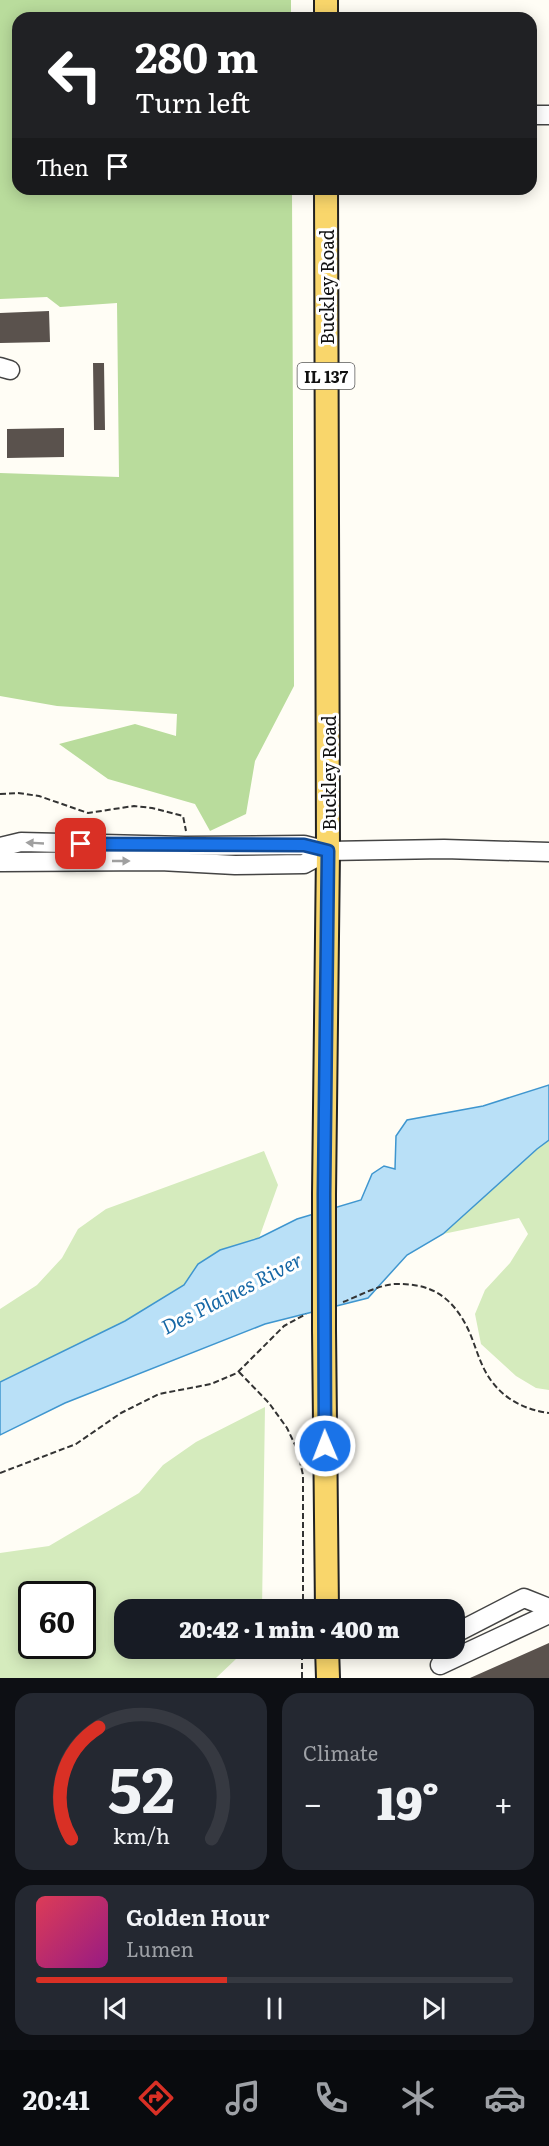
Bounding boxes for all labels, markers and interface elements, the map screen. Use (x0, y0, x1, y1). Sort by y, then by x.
text: 280 m (135, 24, 258, 86)
icon: left (36, 36, 114, 114)
text: Turn left (135, 81, 250, 121)
text: Then (36, 150, 89, 183)
icon: arrive (101, 150, 134, 183)
street label: Buckley Road (313, 229, 340, 345)
road number: IL 137 (298, 363, 354, 389)
street label: Buckley Road (315, 715, 342, 831)
pin (55, 818, 106, 869)
icon: arrive (64, 827, 97, 860)
one-way arrow (26, 838, 45, 847)
one-way arrow (112, 856, 131, 866)
water label: Des Plaines River (155, 1243, 307, 1341)
position arrow (293, 1414, 357, 1478)
speed limit sign: 60 (18, 1581, 96, 1659)
text: 20:42 · 1 min · 400 m (180, 1612, 399, 1645)
text: Climate (303, 1737, 378, 1767)
text: 52 (108, 1740, 174, 1832)
text: 19° (377, 1767, 439, 1834)
text: − (303, 1777, 322, 1826)
text: + (494, 1777, 513, 1826)
text: km/h (112, 1819, 170, 1851)
text: Golden Hour (126, 1900, 269, 1933)
text: Lumen (126, 1933, 194, 1963)
icon: previous (99, 1992, 132, 2025)
icon: pause (258, 1992, 291, 2025)
icon: next (417, 1992, 450, 2025)
icon: directions (135, 2077, 177, 2119)
icon: music (222, 2077, 264, 2119)
icon: phone (310, 2077, 352, 2119)
icon: climate (397, 2077, 439, 2119)
icon: car (484, 2077, 526, 2119)
text: 20:41 (23, 2078, 90, 2118)

